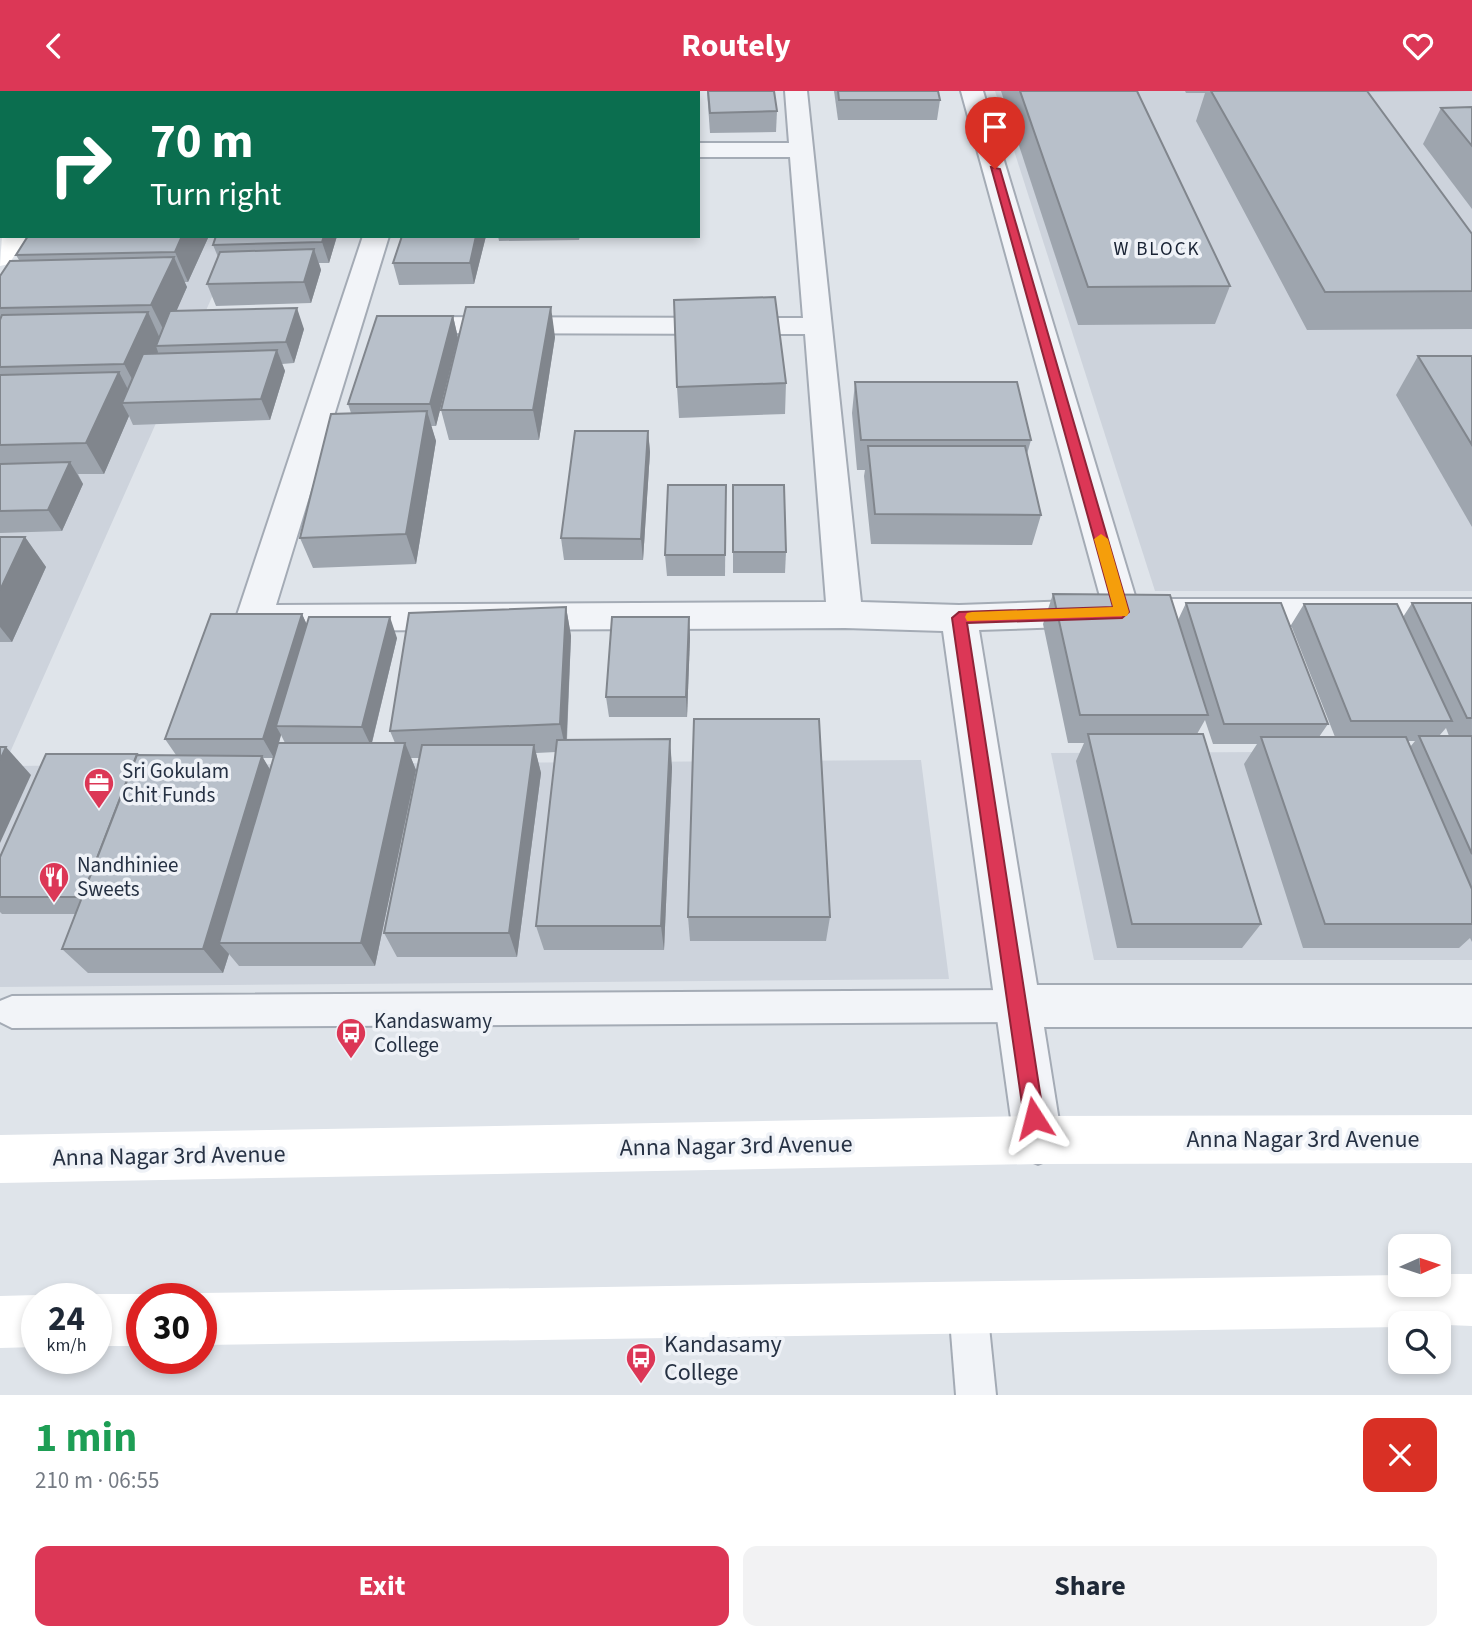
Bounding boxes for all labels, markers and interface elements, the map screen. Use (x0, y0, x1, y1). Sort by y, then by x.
text: Routely (681, 23, 791, 69)
icon: back (35, 27, 73, 65)
icon: heart (1399, 27, 1437, 65)
pin (965, 97, 1025, 169)
text: 70 m (150, 107, 254, 177)
icon: arrive (976, 108, 1014, 146)
icon: right (35, 119, 126, 210)
text: Turn right (150, 172, 281, 218)
district label: W BLOCK (1113, 236, 1201, 263)
place label: Sri Gokulam Chit Funds (122, 756, 229, 810)
office icon: Sri Gokulam Chit Funds (82, 766, 116, 810)
place label: Nandhiniee Sweets (77, 850, 178, 904)
restaurant icon: Nandhiniee Sweets (37, 860, 71, 904)
place label: Kandaswamy College (374, 1006, 492, 1060)
bus stop icon: Kandaswamy College (334, 1016, 368, 1060)
position arrow (997, 1081, 1071, 1155)
street label: Anna Nagar 3rd Avenue (1187, 1122, 1419, 1157)
street label: Anna Nagar 3rd Avenue (619, 1126, 853, 1166)
street label: Anna Nagar 3rd Avenue (52, 1136, 286, 1176)
north arrow (1388, 1234, 1451, 1297)
map controls (1388, 1234, 1451, 1374)
speed limit sign: 30 (126, 1283, 217, 1374)
text: 24 (48, 1294, 85, 1344)
button: search (1388, 1311, 1451, 1374)
place label: Kandasamy College (664, 1327, 782, 1390)
text: km/h (47, 1333, 86, 1358)
bus stop icon: Kandasamy College (624, 1341, 658, 1385)
text: 1 min (35, 1408, 137, 1468)
button: close (1363, 1418, 1437, 1492)
text: 210 m · 06:55 (35, 1464, 159, 1497)
button: Exit (35, 1546, 729, 1626)
button: Share (743, 1546, 1437, 1626)

